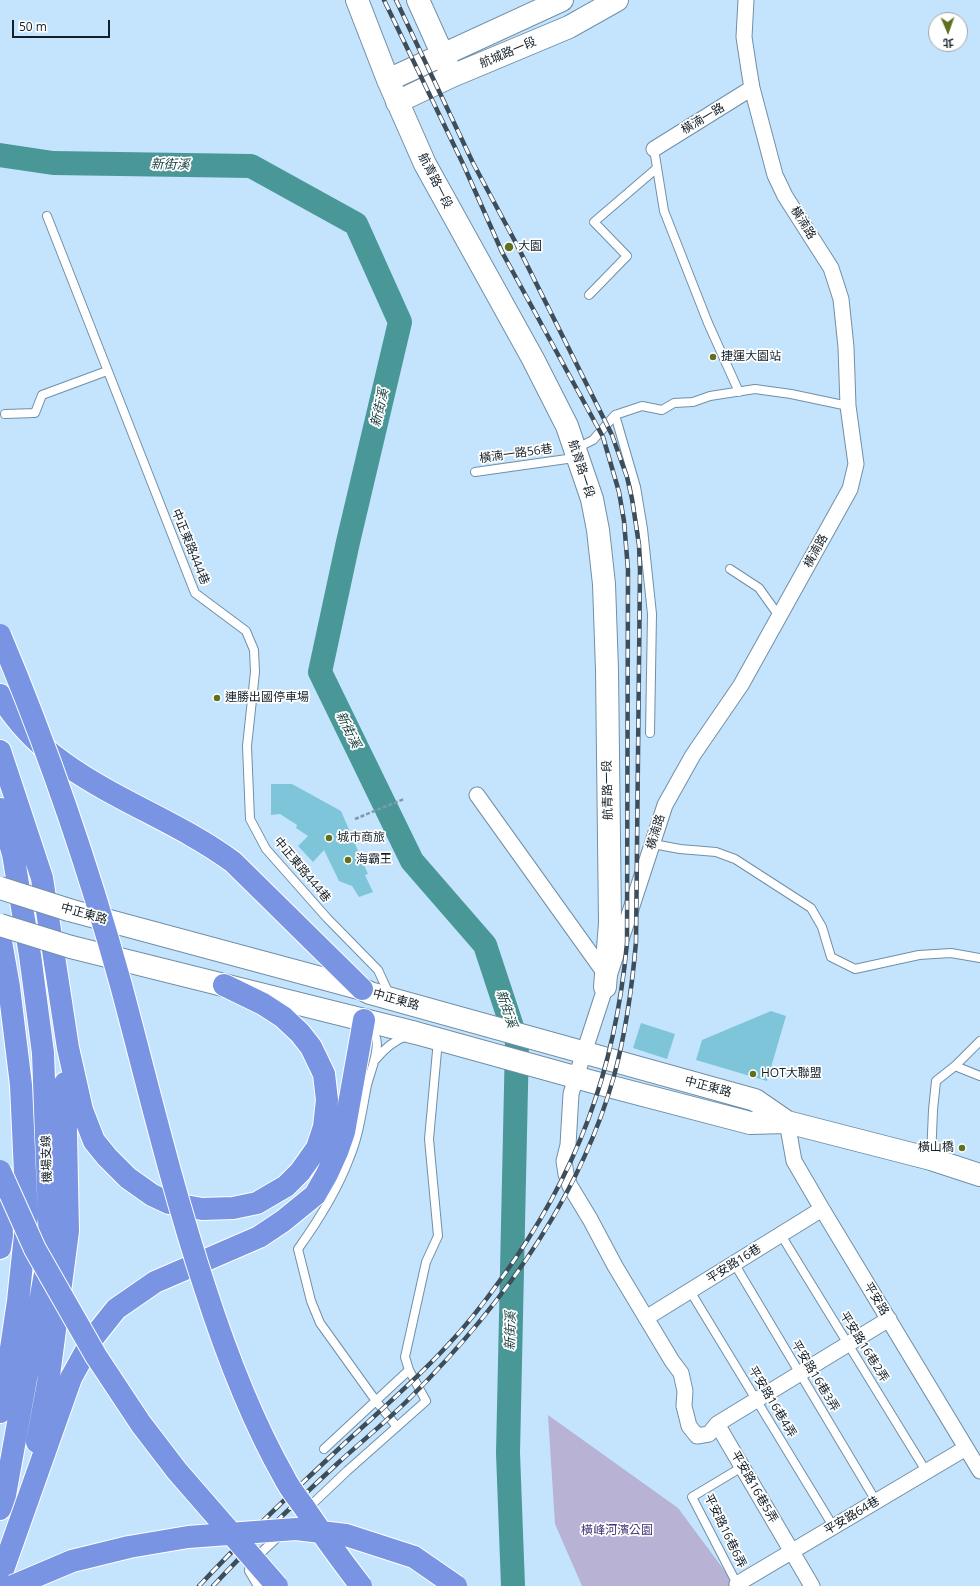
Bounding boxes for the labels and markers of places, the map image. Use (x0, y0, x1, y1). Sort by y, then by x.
place label: 大園 (518, 240, 542, 254)
marker: 大園 (503, 241, 515, 253)
place label: 捷運大園站 (721, 350, 781, 364)
marker: 捷運大園站 (708, 352, 718, 362)
place label: 連勝出國停車場 (225, 691, 309, 705)
marker: 連勝出國停車場 (212, 693, 222, 703)
place label: 城市商旅 (337, 831, 385, 845)
marker: 城市商旅 (324, 833, 334, 843)
place label: 海霸王 (356, 853, 392, 867)
marker: 海霸王 (343, 855, 353, 865)
place label: HOT大聯盟 (761, 1067, 822, 1081)
marker: HOT大聯盟 (748, 1069, 758, 1079)
place label: 橫山橋 (918, 1141, 954, 1155)
marker: 橫山橋 (957, 1143, 967, 1153)

